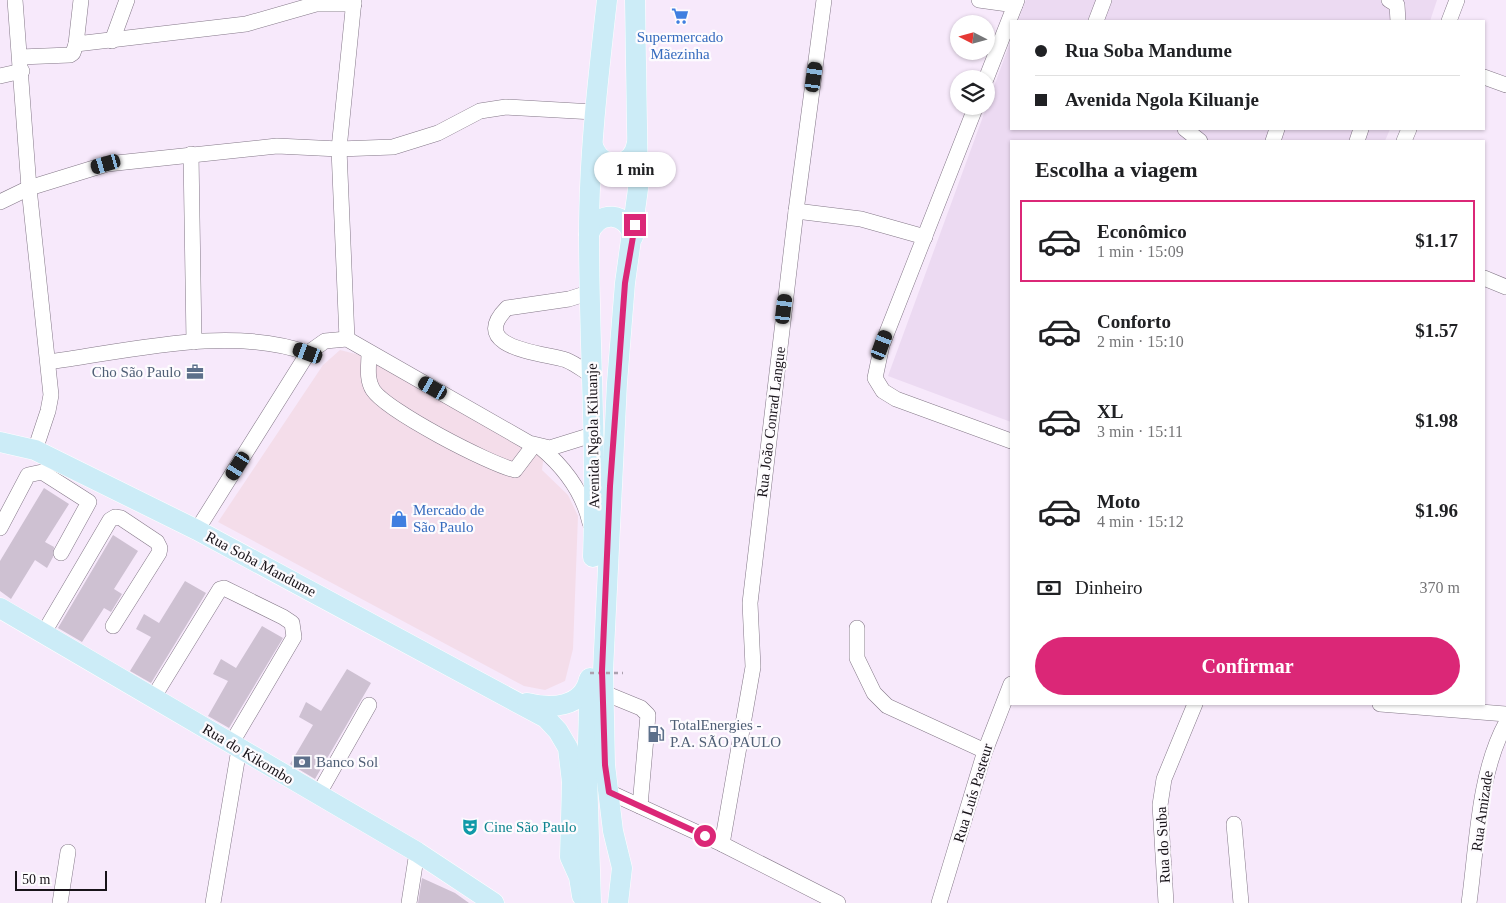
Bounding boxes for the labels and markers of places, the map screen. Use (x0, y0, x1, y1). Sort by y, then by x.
supermarket icon: Supermercado Mãezinha (670, 6, 690, 26)
place label: Supermercado Mãezinha (637, 29, 723, 62)
office icon: Cho São Paulo (185, 362, 205, 382)
place label: Cho São Paulo (92, 364, 181, 380)
place label: Mercado de São Paulo (413, 502, 485, 535)
shop icon: Mercado de São Paulo (389, 509, 409, 529)
place label: TotalEnergies - P.A. SÃO PAULO (670, 717, 781, 750)
fuel station icon: TotalEnergies - P.A. SÃO PAULO (646, 724, 666, 744)
bank icon: Banco Sol (292, 752, 312, 772)
place label: Banco Sol (316, 754, 378, 770)
theatre icon: Cine São Paulo (460, 817, 480, 837)
place label: Cine São Paulo (484, 819, 577, 835)

